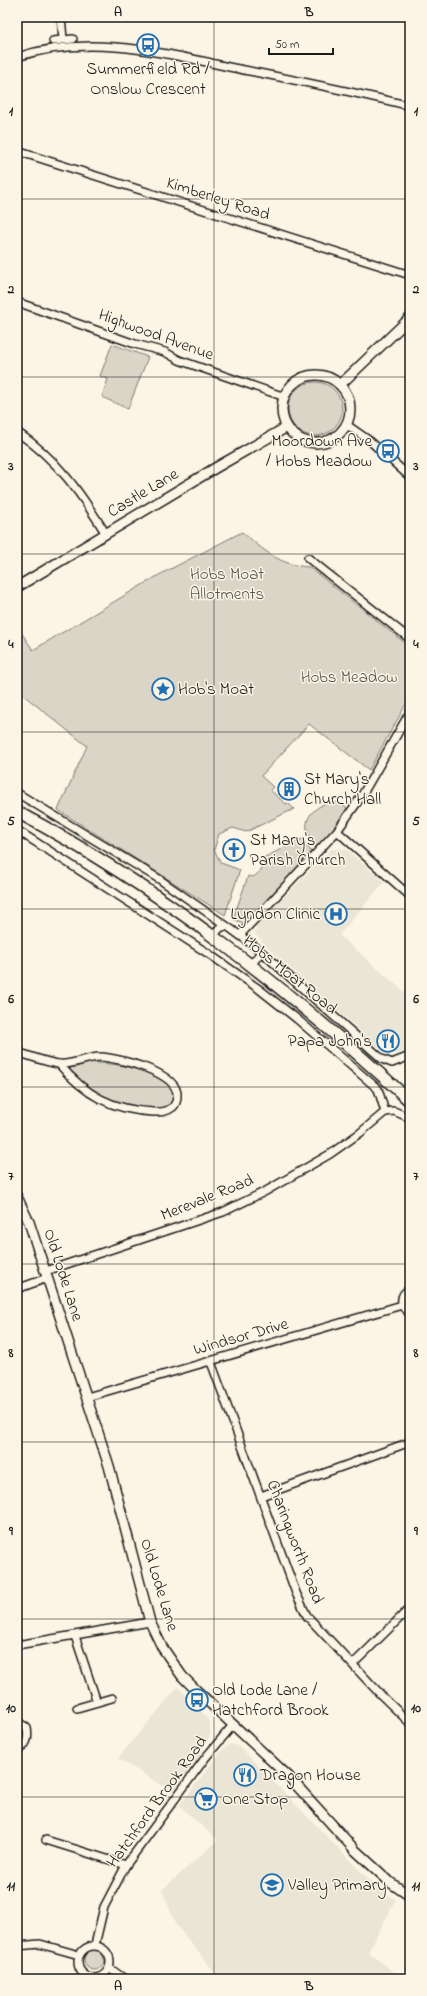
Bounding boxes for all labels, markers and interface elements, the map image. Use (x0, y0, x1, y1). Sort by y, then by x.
text: A (114, 3, 122, 22)
text: B (304, 3, 314, 22)
scale bar (269, 30, 333, 56)
bus stop icon: Summerfield Rd / Onslow Crescent (135, 32, 161, 58)
text: 50 m (275, 36, 299, 54)
place label: Summerfield Rd / Onslow Crescent (86, 57, 210, 102)
text: 1 (9, 102, 14, 121)
text: 1 (414, 102, 419, 121)
street label: Kimberley Road (163, 170, 273, 229)
text: 2 (7, 280, 15, 299)
text: 2 (412, 280, 420, 299)
street label: Highwood Avenue (94, 303, 218, 369)
place label: Moordown Ave / Hobs Meadow (266, 429, 372, 474)
bus stop icon: Moordown Ave / Hobs Meadow (375, 438, 401, 464)
text: 3 (7, 457, 14, 476)
text: 3 (412, 457, 419, 476)
street label: Castle Lane (103, 462, 184, 524)
park label: Hobs Moat Allotments (190, 562, 264, 607)
text: 4 (7, 635, 14, 654)
text: 4 (412, 635, 419, 654)
park label: Hobs Meadow (301, 665, 397, 690)
place icon: Hob's Moat (150, 676, 176, 702)
place label: Hob's Moat (178, 677, 254, 702)
place label: St Mary's Church Hall (304, 767, 381, 812)
building icon: St Mary's Church Hall (276, 776, 302, 802)
text: 5 (7, 812, 15, 831)
text: 5 (412, 812, 420, 831)
place label: St Mary's Parish Church (250, 828, 345, 873)
church icon: St Mary's Parish Church (221, 837, 247, 863)
hospital icon: Lyndon Clinic (323, 901, 349, 927)
place label: Lyndon Clinic (231, 902, 320, 928)
street label: Hobs Moat Road (237, 929, 343, 1021)
text: 6 (7, 990, 14, 1009)
text: 6 (412, 990, 419, 1009)
restaurant icon: Papa John's (375, 1028, 401, 1054)
place label: Papa John's (288, 1029, 372, 1054)
text: 7 (8, 1167, 14, 1186)
text: 7 (413, 1167, 419, 1186)
street label: Merevale Road (157, 1168, 258, 1228)
street label: Old Lode Lane (36, 1226, 90, 1325)
street label: Windsor Drive (191, 1311, 292, 1362)
text: 8 (8, 1344, 14, 1363)
text: 8 (413, 1344, 419, 1363)
street label: Charingworth Road (258, 1476, 330, 1609)
text: 9 (8, 1522, 14, 1541)
text: 9 (413, 1522, 419, 1541)
street label: Old Lode Lane (133, 1536, 185, 1635)
place label: Old Lode Lane / Hatchford Brook (212, 1678, 329, 1723)
bus stop icon: Old Lode Lane / Hatchford Brook (184, 1687, 210, 1713)
text: 10 (6, 1699, 16, 1718)
text: 10 (411, 1699, 421, 1718)
street label: Hatchford Brook Road (101, 1730, 214, 1873)
restaurant icon: Dragon House (232, 1762, 258, 1788)
place label: Dragon House (259, 1763, 361, 1790)
supermarket icon: One Stop (193, 1786, 219, 1812)
place label: One Stop (222, 1787, 288, 1812)
school or university icon: Valley Primary (259, 1872, 285, 1898)
place label: Valley Primary (287, 1873, 386, 1899)
text: 11 (7, 1877, 16, 1896)
text: 11 (412, 1877, 421, 1896)
text: A (114, 1977, 122, 1996)
text: B (304, 1977, 314, 1996)

